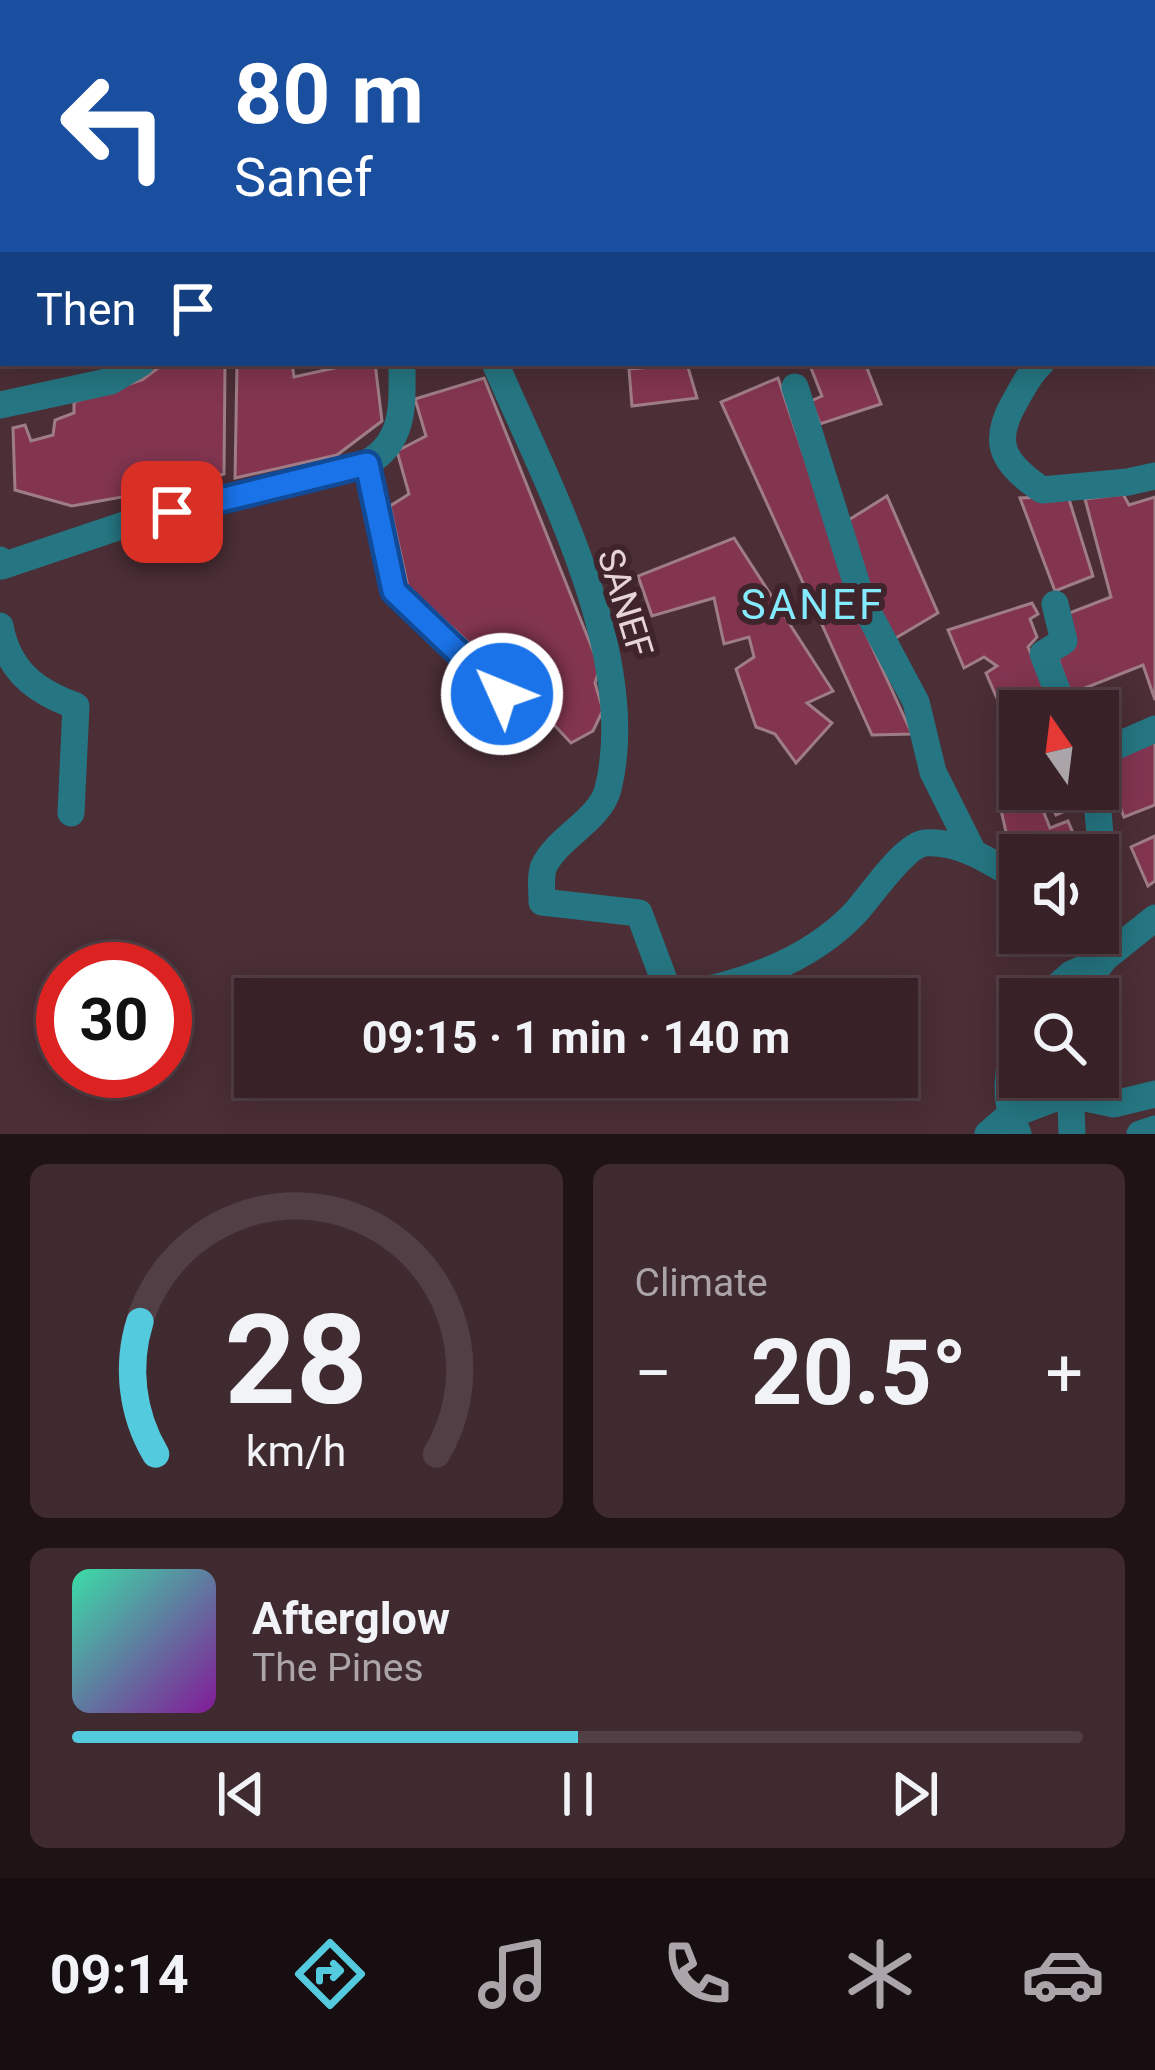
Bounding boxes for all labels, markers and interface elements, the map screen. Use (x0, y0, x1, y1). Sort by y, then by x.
text: 80 m (234, 45, 424, 144)
icon: left (36, 48, 192, 204)
text: Sanef (234, 146, 373, 209)
icon: arrive (160, 276, 226, 342)
text: Then (36, 283, 136, 336)
pin (121, 461, 223, 563)
icon: arrive (139, 479, 205, 545)
street label: SANEF (589, 544, 661, 662)
district label: SANEF (741, 580, 885, 629)
position arrow (439, 631, 565, 757)
north arrow (999, 690, 1119, 810)
map controls (999, 690, 1119, 1098)
button: sound (999, 834, 1119, 954)
speed limit sign: 30 (36, 942, 192, 1098)
button: search (999, 978, 1119, 1098)
text: 09:15 · 1 min · 140 m (362, 1011, 790, 1064)
text: Climate (635, 1260, 768, 1306)
text: 28 (225, 1287, 368, 1433)
text: 20.5° (751, 1321, 967, 1426)
text: − (635, 1335, 672, 1412)
text: + (1046, 1335, 1083, 1412)
text: km/h (246, 1426, 347, 1476)
text: Afterglow (252, 1592, 450, 1645)
text: The Pines (252, 1645, 424, 1691)
icon: previous (208, 1761, 274, 1827)
icon: pause (545, 1761, 611, 1827)
icon: next (882, 1761, 948, 1827)
icon: directions (288, 1932, 372, 2016)
icon: music (471, 1932, 555, 2016)
icon: phone (655, 1932, 739, 2016)
icon: climate (838, 1932, 922, 2016)
icon: car (1021, 1932, 1105, 2016)
text: 09:14 (50, 1943, 189, 2006)

